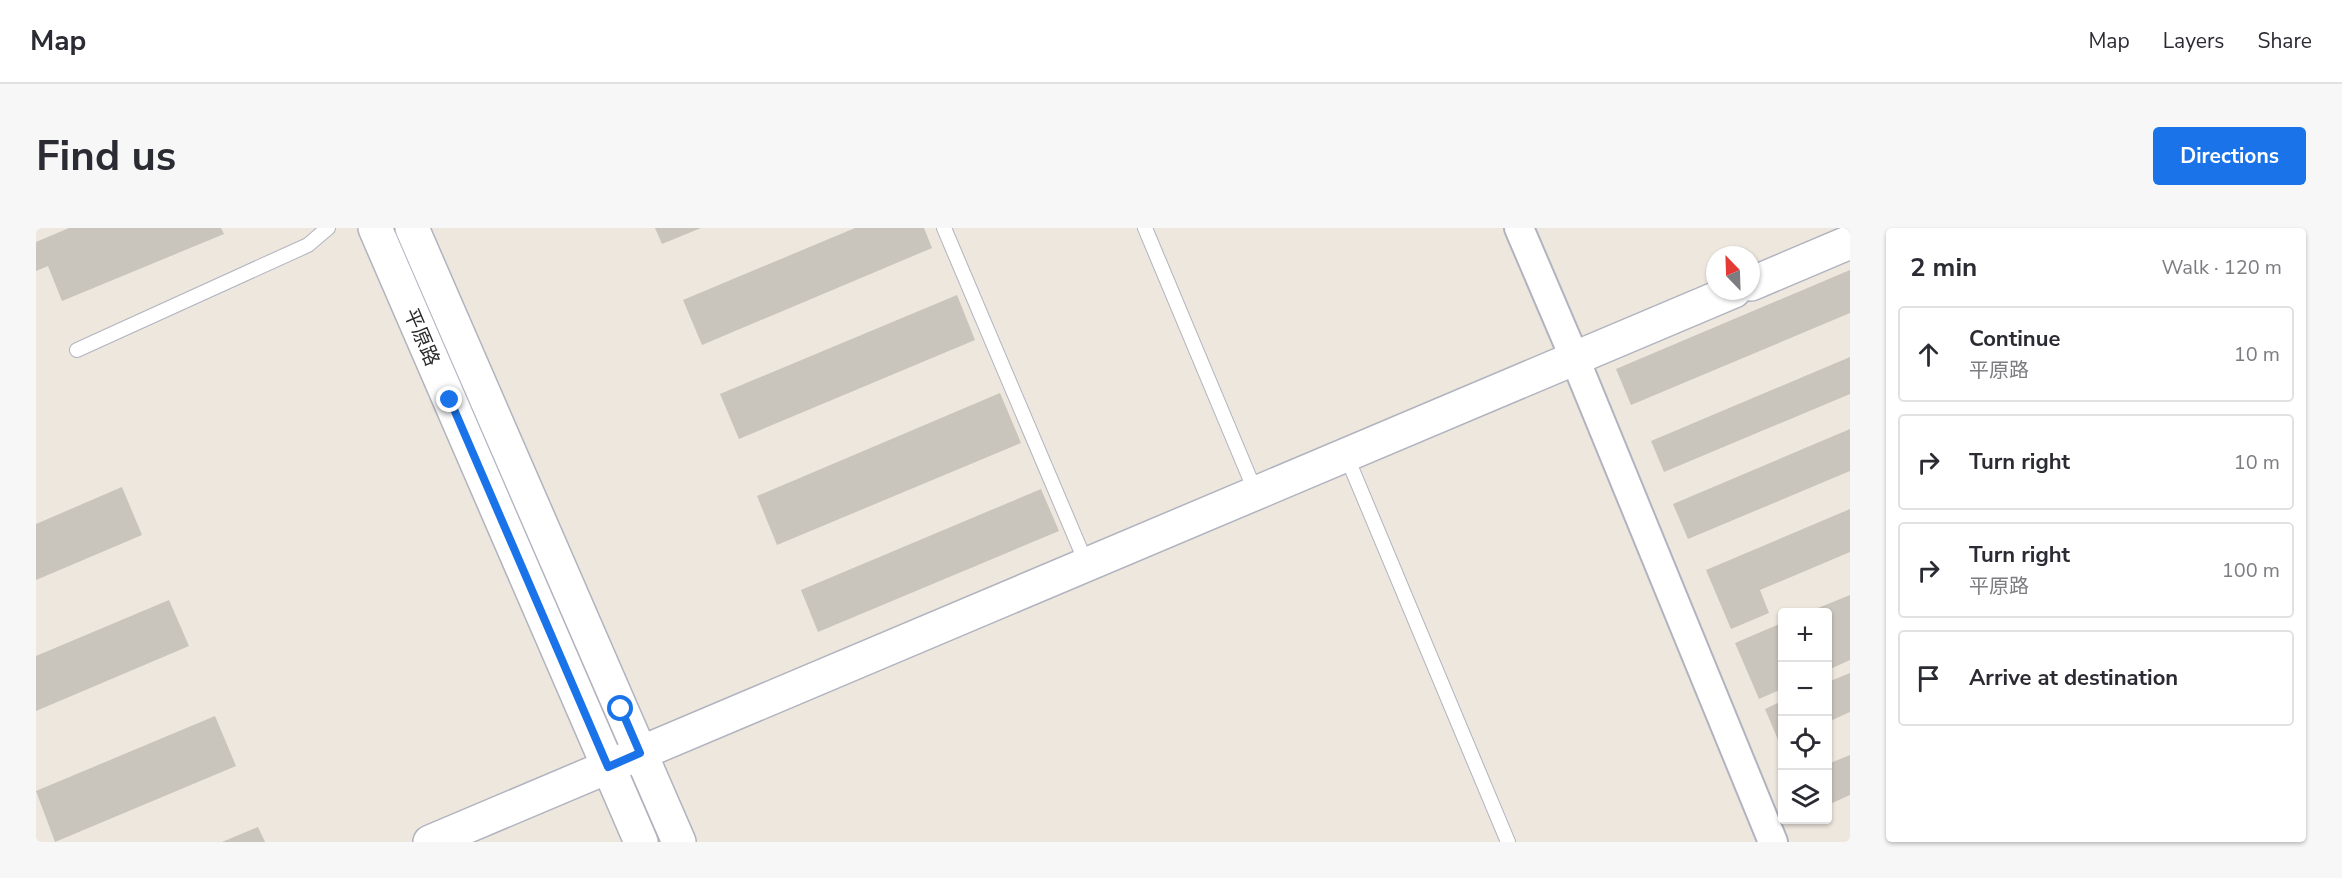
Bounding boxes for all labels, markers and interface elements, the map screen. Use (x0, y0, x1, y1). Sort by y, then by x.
text: Map (30, 22, 86, 60)
text: Map (2088, 27, 2130, 55)
text: Layers (2163, 27, 2224, 55)
text: Share (2257, 27, 2312, 55)
button: Directions (2153, 127, 2306, 185)
text: Find us (36, 128, 176, 185)
north arrow (1706, 246, 1760, 300)
text: 2 min (1910, 250, 1977, 285)
text: Walk · 120 m (2162, 254, 2282, 281)
street label: 平原路 (397, 304, 446, 370)
text: Continue (1969, 324, 2060, 354)
icon: ahead (1912, 338, 1945, 371)
text: 10 m (2234, 341, 2280, 368)
text: 平原路 (1969, 357, 2029, 384)
route end (436, 386, 462, 412)
icon: right (1912, 446, 1945, 479)
text: Turn right (1969, 447, 2070, 477)
text: 10 m (2234, 449, 2280, 476)
text: Turn right (1969, 540, 2070, 570)
icon: right (1912, 554, 1945, 587)
text: 100 m (2222, 557, 2280, 584)
text: 平原路 (1969, 573, 2029, 600)
map controls (1778, 608, 1832, 824)
button: + (1778, 608, 1832, 662)
button: − (1778, 662, 1832, 716)
icon: arrive (1912, 662, 1945, 695)
text: Arrive at destination (1969, 663, 2178, 693)
route start (607, 695, 633, 721)
button: locate (1778, 716, 1832, 770)
button: layers (1778, 770, 1832, 824)

